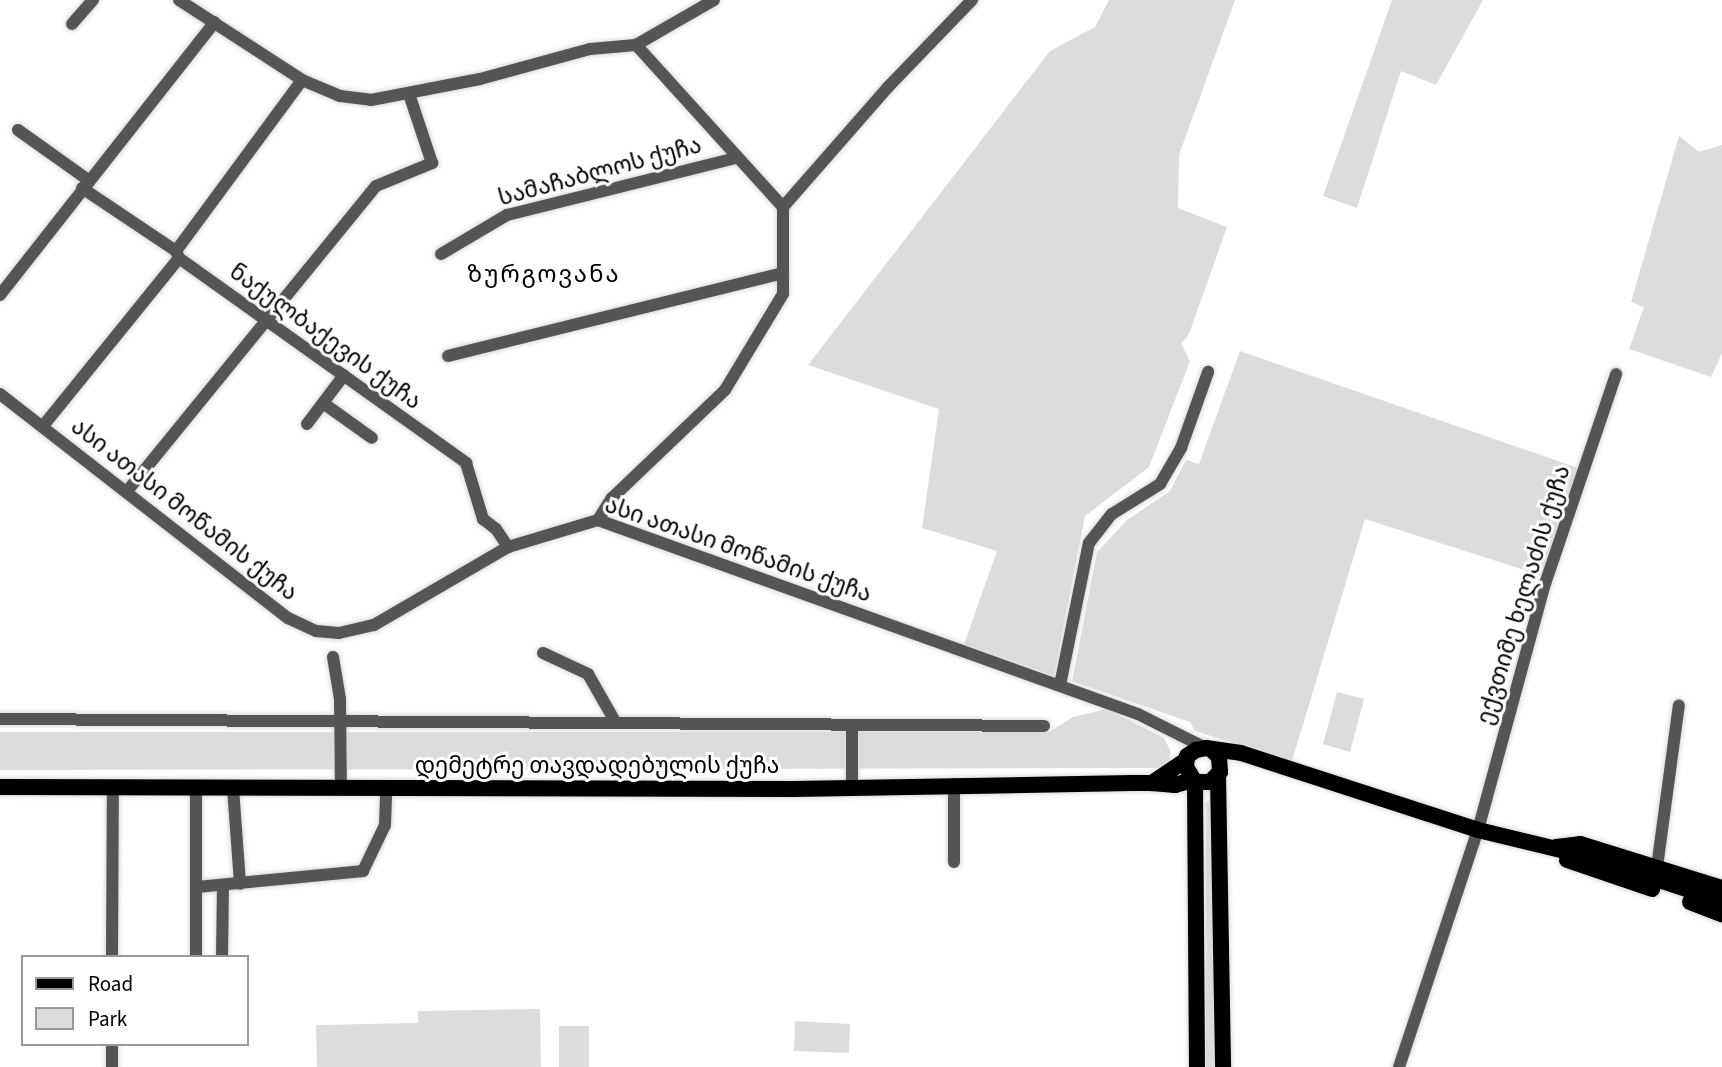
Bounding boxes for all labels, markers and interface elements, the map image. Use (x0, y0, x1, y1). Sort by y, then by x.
street label: სამაჩაბლოს ქუჩა (495, 132, 705, 212)
street label: ნაქულბაქევის ქუჩა (224, 258, 426, 416)
district label: ზურგოვანა (468, 261, 620, 289)
street label: ასი ათასი მოწამის ქუჩა (65, 413, 303, 607)
street label: ექვთიმე ხელაძის ქუჩა (1471, 462, 1577, 728)
street label: ასი ათასი მოწამის ქუჩა (601, 491, 875, 609)
street label: დემეტრე თავდადებულის ქუჩა (415, 752, 779, 780)
legend (21, 955, 248, 1046)
text: Road (88, 969, 133, 999)
text: Park (88, 1004, 127, 1034)

